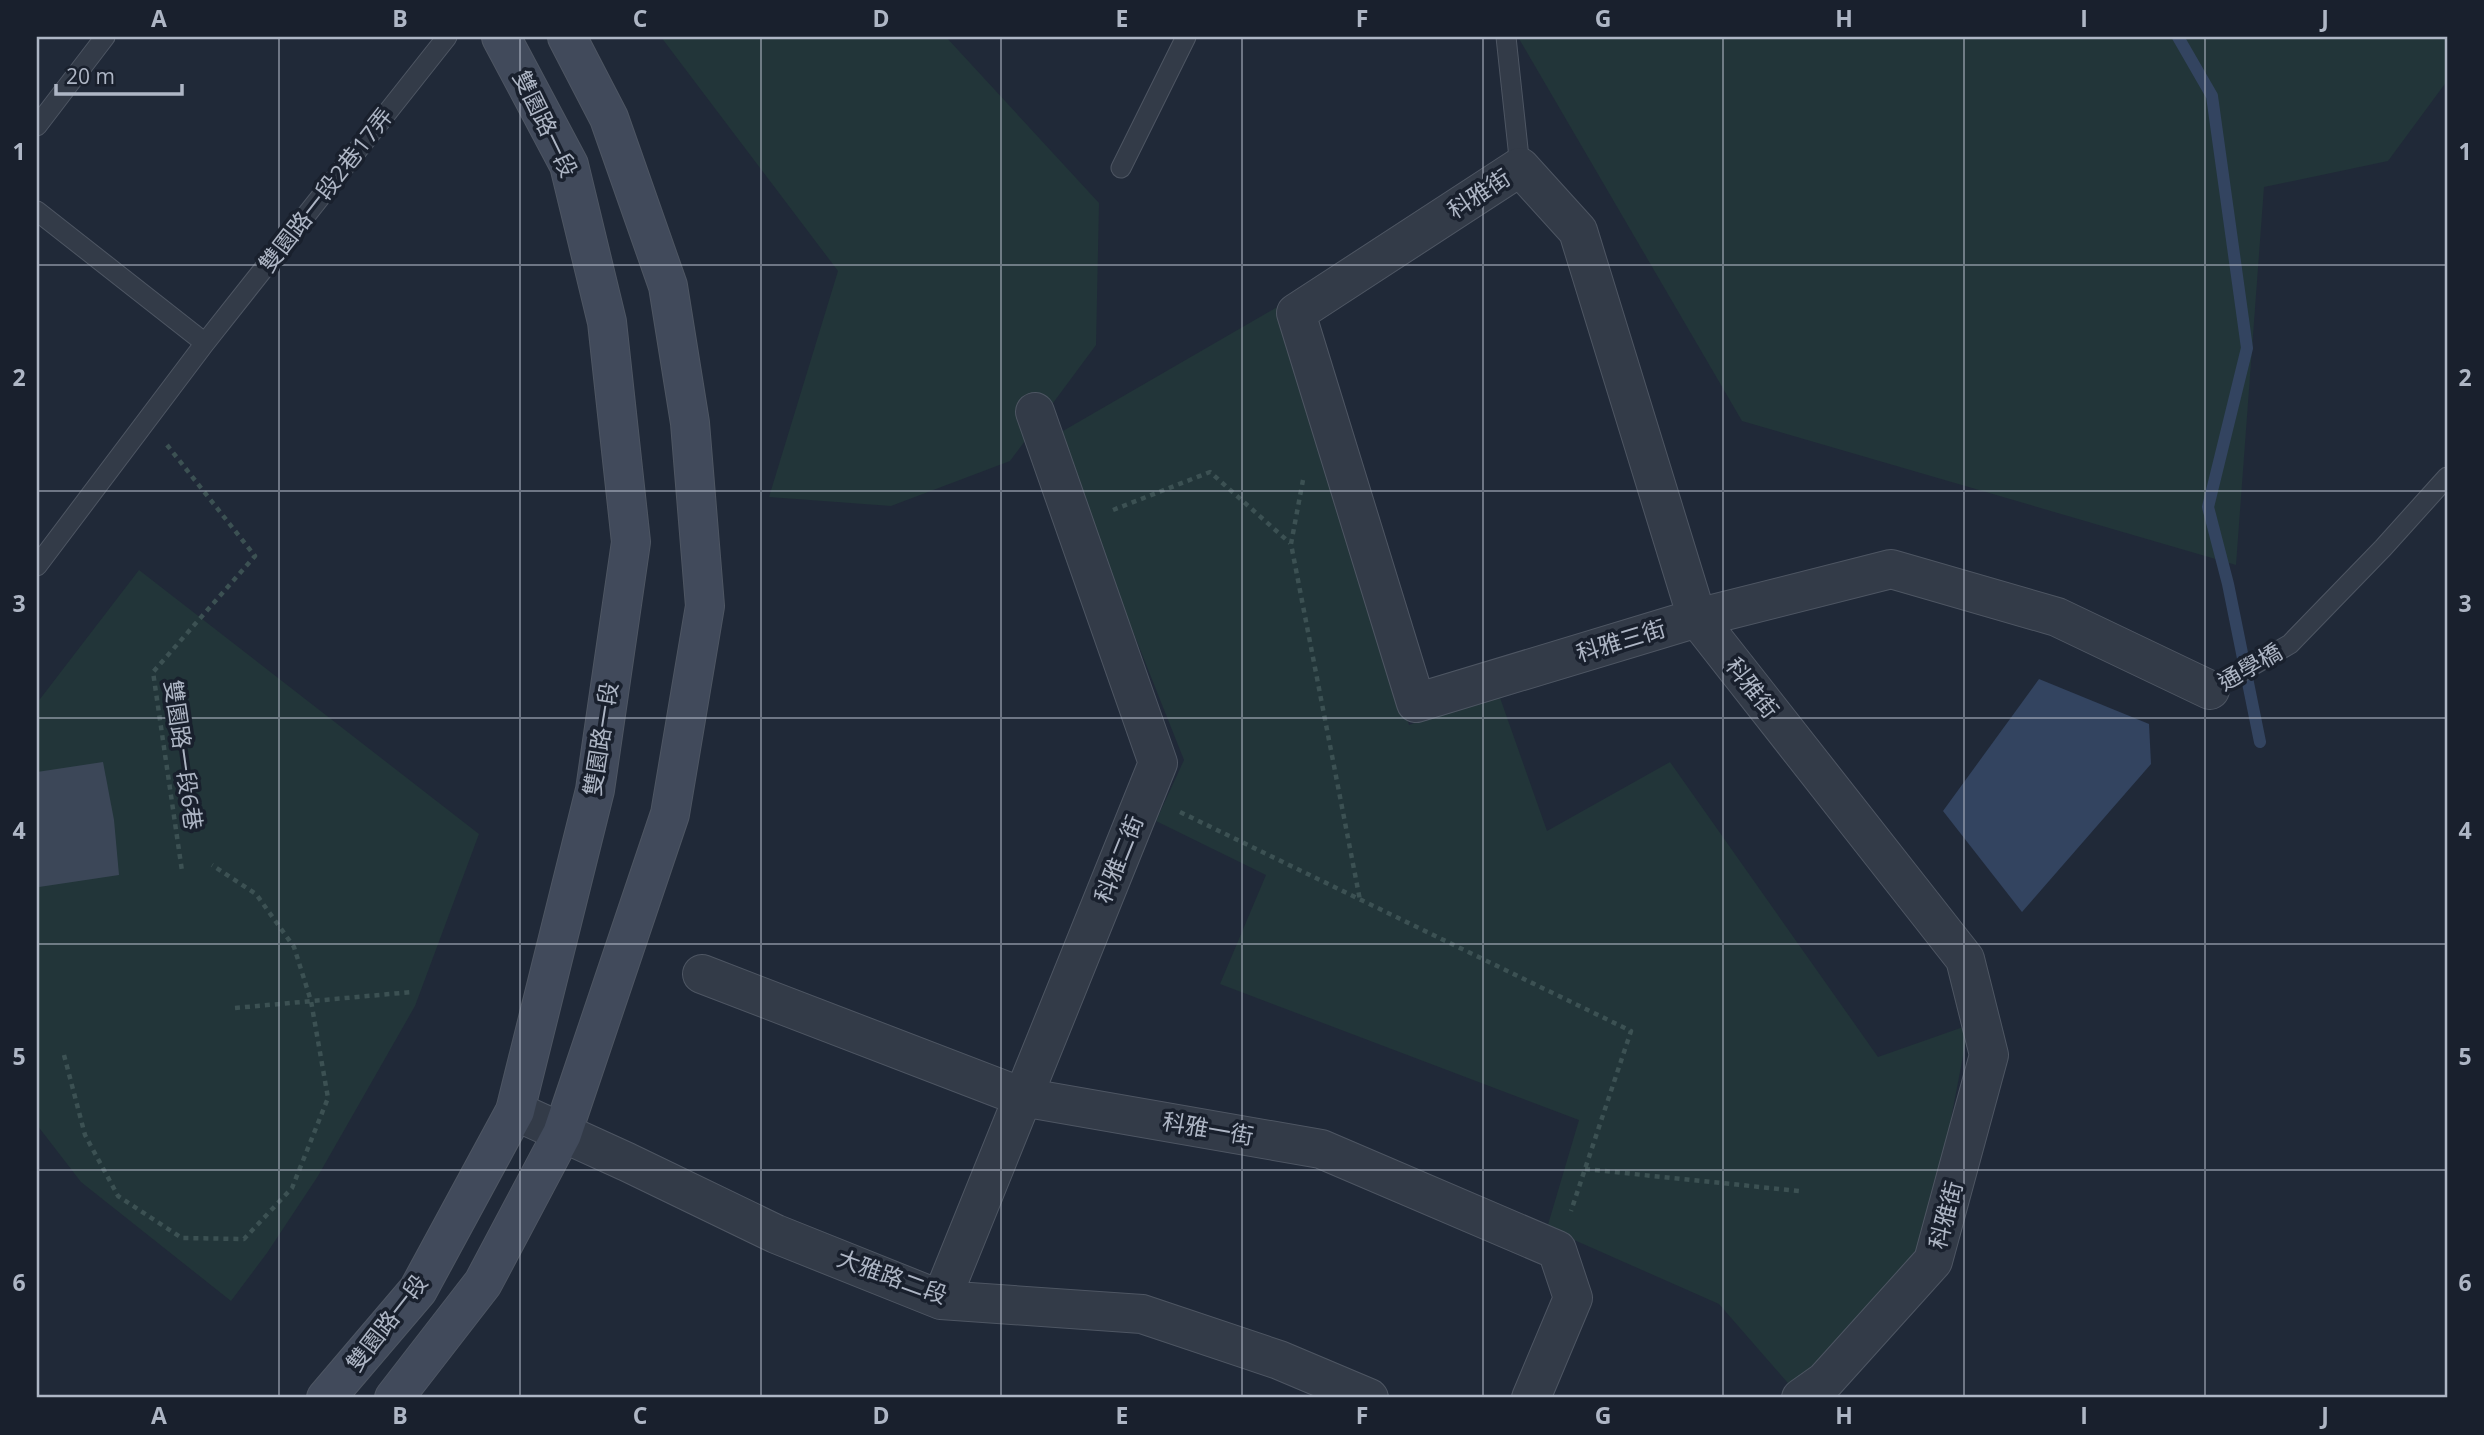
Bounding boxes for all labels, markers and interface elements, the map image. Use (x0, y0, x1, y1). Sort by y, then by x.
text: A (151, 2, 167, 34)
text: B (392, 2, 408, 34)
text: C (633, 2, 647, 34)
text: D (872, 2, 890, 34)
text: E (1116, 2, 1128, 34)
text: F (1356, 2, 1368, 34)
text: G (1595, 2, 1611, 34)
text: H (1835, 2, 1853, 34)
text: I (2080, 2, 2088, 34)
text: J (2319, 2, 2329, 34)
scale bar (56, 52, 182, 96)
text: 20 m (66, 62, 115, 90)
street label: 雙園路一段 (506, 65, 585, 182)
street label: 雙園路一段2巷17弄 (251, 101, 400, 278)
text: 1 (12, 135, 26, 167)
text: 1 (2458, 135, 2472, 167)
street label: 科雅街 (1441, 161, 1516, 225)
text: 2 (12, 361, 26, 393)
text: 2 (2458, 361, 2472, 393)
text: 3 (12, 587, 26, 619)
text: 3 (2458, 587, 2472, 619)
street label: 科雅三街 (1572, 611, 1669, 669)
street label: 通學橋 (2212, 635, 2287, 697)
street label: 科雅街 (1719, 650, 1787, 724)
street label: 雙園路一段6巷 (158, 678, 210, 832)
street label: 雙園路一段 (575, 680, 625, 798)
street label: 科雅二街 (1086, 810, 1150, 907)
text: 4 (12, 814, 26, 846)
text: 4 (2458, 814, 2472, 846)
text: 5 (12, 1040, 26, 1072)
text: 5 (2458, 1040, 2472, 1072)
street label: 科雅一街 (1160, 1104, 1256, 1152)
street label: 科雅街 (1921, 1177, 1969, 1252)
street label: 大雅路二段 (833, 1241, 952, 1311)
text: 6 (12, 1266, 26, 1298)
text: 6 (2458, 1266, 2472, 1298)
street label: 雙園路一段 (338, 1267, 434, 1378)
text: A (151, 1399, 167, 1431)
text: B (392, 1399, 408, 1431)
text: C (633, 1399, 647, 1431)
text: D (872, 1399, 890, 1431)
text: E (1116, 1399, 1128, 1431)
text: F (1356, 1399, 1368, 1431)
text: G (1595, 1399, 1611, 1431)
text: H (1835, 1399, 1853, 1431)
text: I (2080, 1399, 2088, 1431)
text: J (2319, 1399, 2329, 1431)

